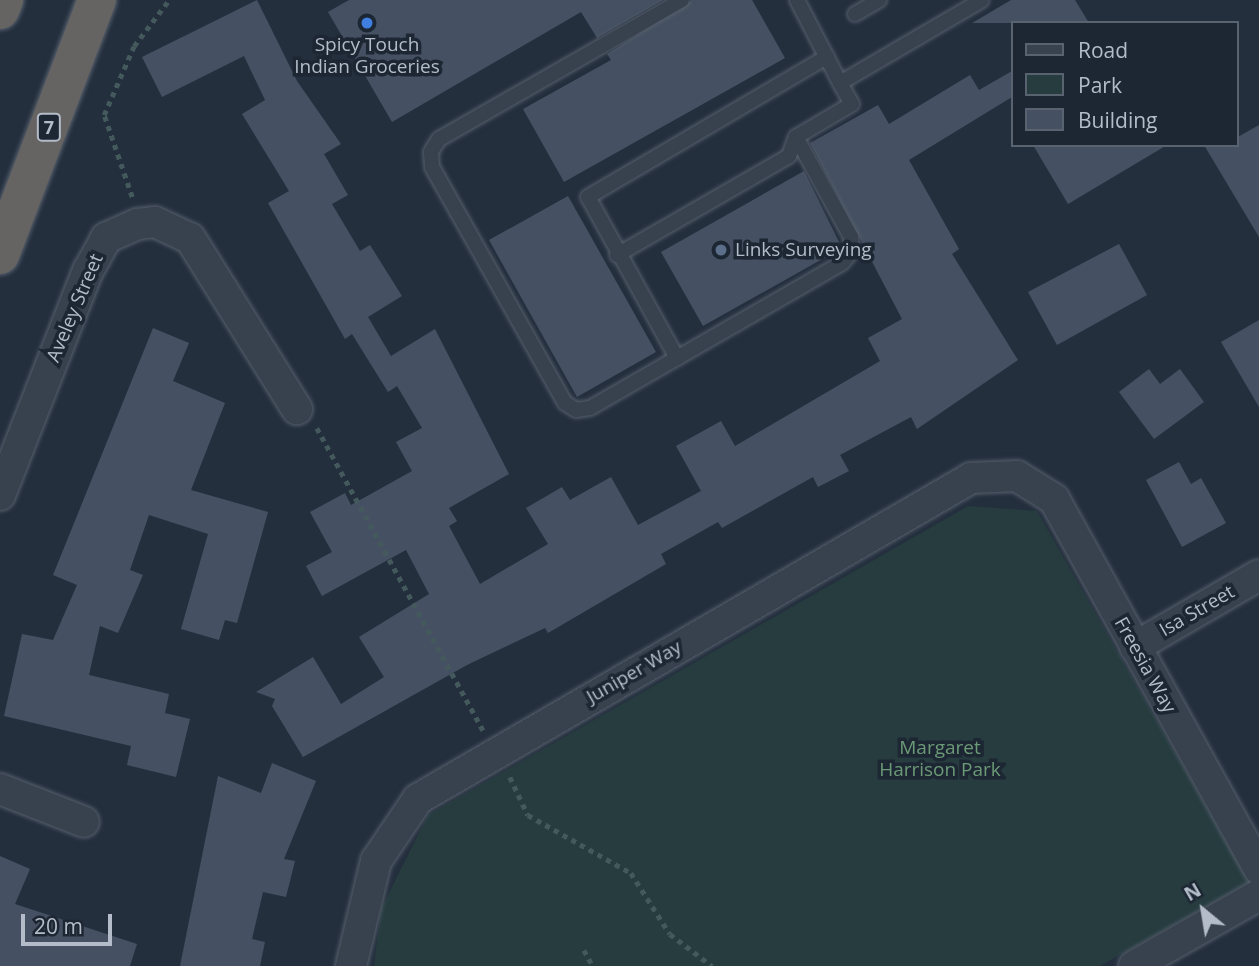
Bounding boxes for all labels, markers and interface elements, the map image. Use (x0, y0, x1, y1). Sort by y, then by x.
marker: Spicy Touch Indian Groceries (359, 15, 375, 31)
legend (1010, 21, 1238, 147)
place label: Spicy Touch Indian Groceries (294, 34, 440, 78)
text: Road (1078, 36, 1128, 64)
text: Park (1078, 71, 1122, 99)
text: Building (1078, 106, 1157, 134)
road number: 7 (37, 112, 61, 142)
place label: Links Surveying (735, 239, 872, 261)
marker: Links Surveying (713, 242, 729, 258)
street label: Aveley Street (42, 251, 108, 365)
street label: Isa Street (1155, 580, 1239, 642)
street label: Freesia Way (1109, 613, 1181, 717)
street label: Juniper Way (582, 636, 686, 708)
park label: Margaret Harrison Park (879, 737, 1001, 781)
north arrow (1168, 875, 1238, 945)
text: N (1179, 877, 1206, 907)
scale bar (24, 900, 116, 944)
text: 20 m (34, 912, 83, 940)

